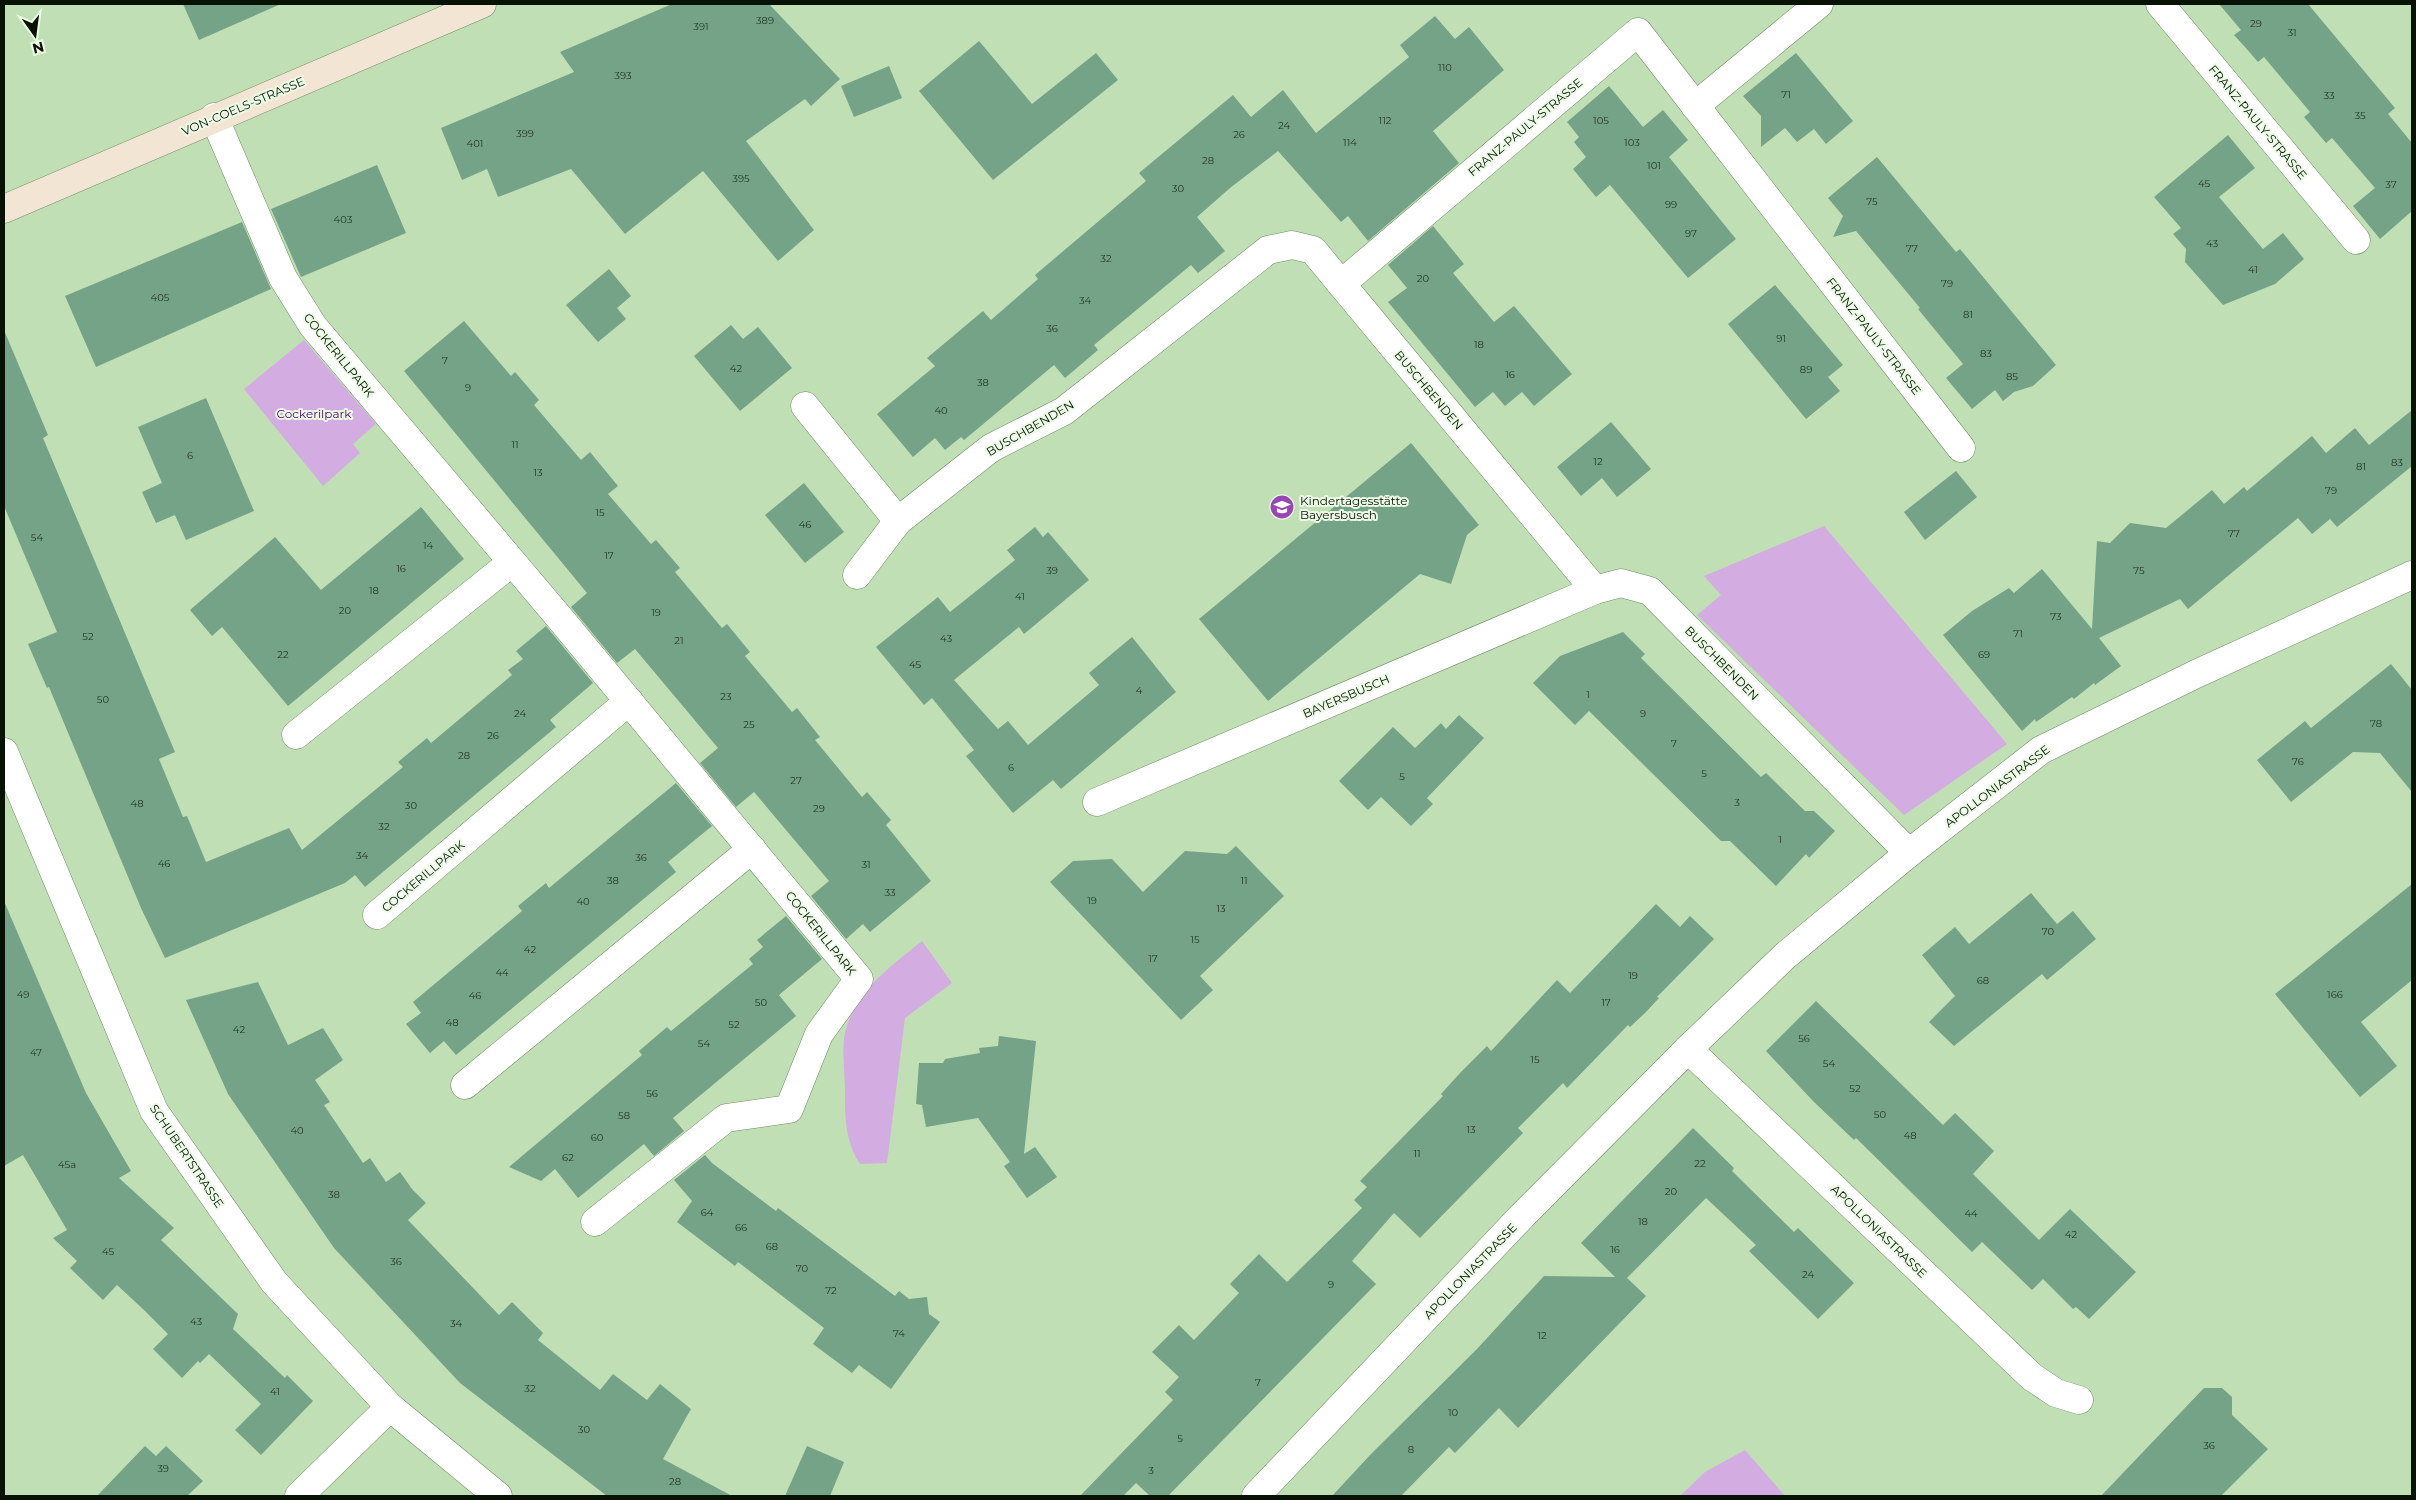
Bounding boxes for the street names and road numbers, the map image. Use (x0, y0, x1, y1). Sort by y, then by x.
street label: FRANZ-PAULY-STRASSE (2206, 62, 2310, 182)
street label: VON-COELS-STRASSE (179, 73, 307, 139)
street label: FRANZ-PAULY-STRASSE (1465, 75, 1585, 179)
street label: FRANZ-PAULY-STRASSE (1823, 274, 1925, 398)
street label: COCKERILLPARK (301, 310, 378, 400)
street label: BUSCHBENDEN (1392, 347, 1466, 433)
street label: BUSCHBENDEN (983, 397, 1077, 459)
street label: BUSCHBENDEN (1682, 623, 1762, 703)
street label: BAYERSBUSCH (1300, 671, 1392, 721)
street label: APOLLONIASTRASSE (1942, 742, 2052, 830)
street label: COCKERILLPARK (379, 837, 468, 915)
street label: COCKERILLPARK (783, 888, 860, 978)
street label: SCHUBERTSTRASSE (147, 1101, 227, 1211)
street label: APOLLONIASTRASSE (1828, 1181, 1930, 1281)
street label: APOLLONIASTRASSE (1420, 1220, 1520, 1322)

